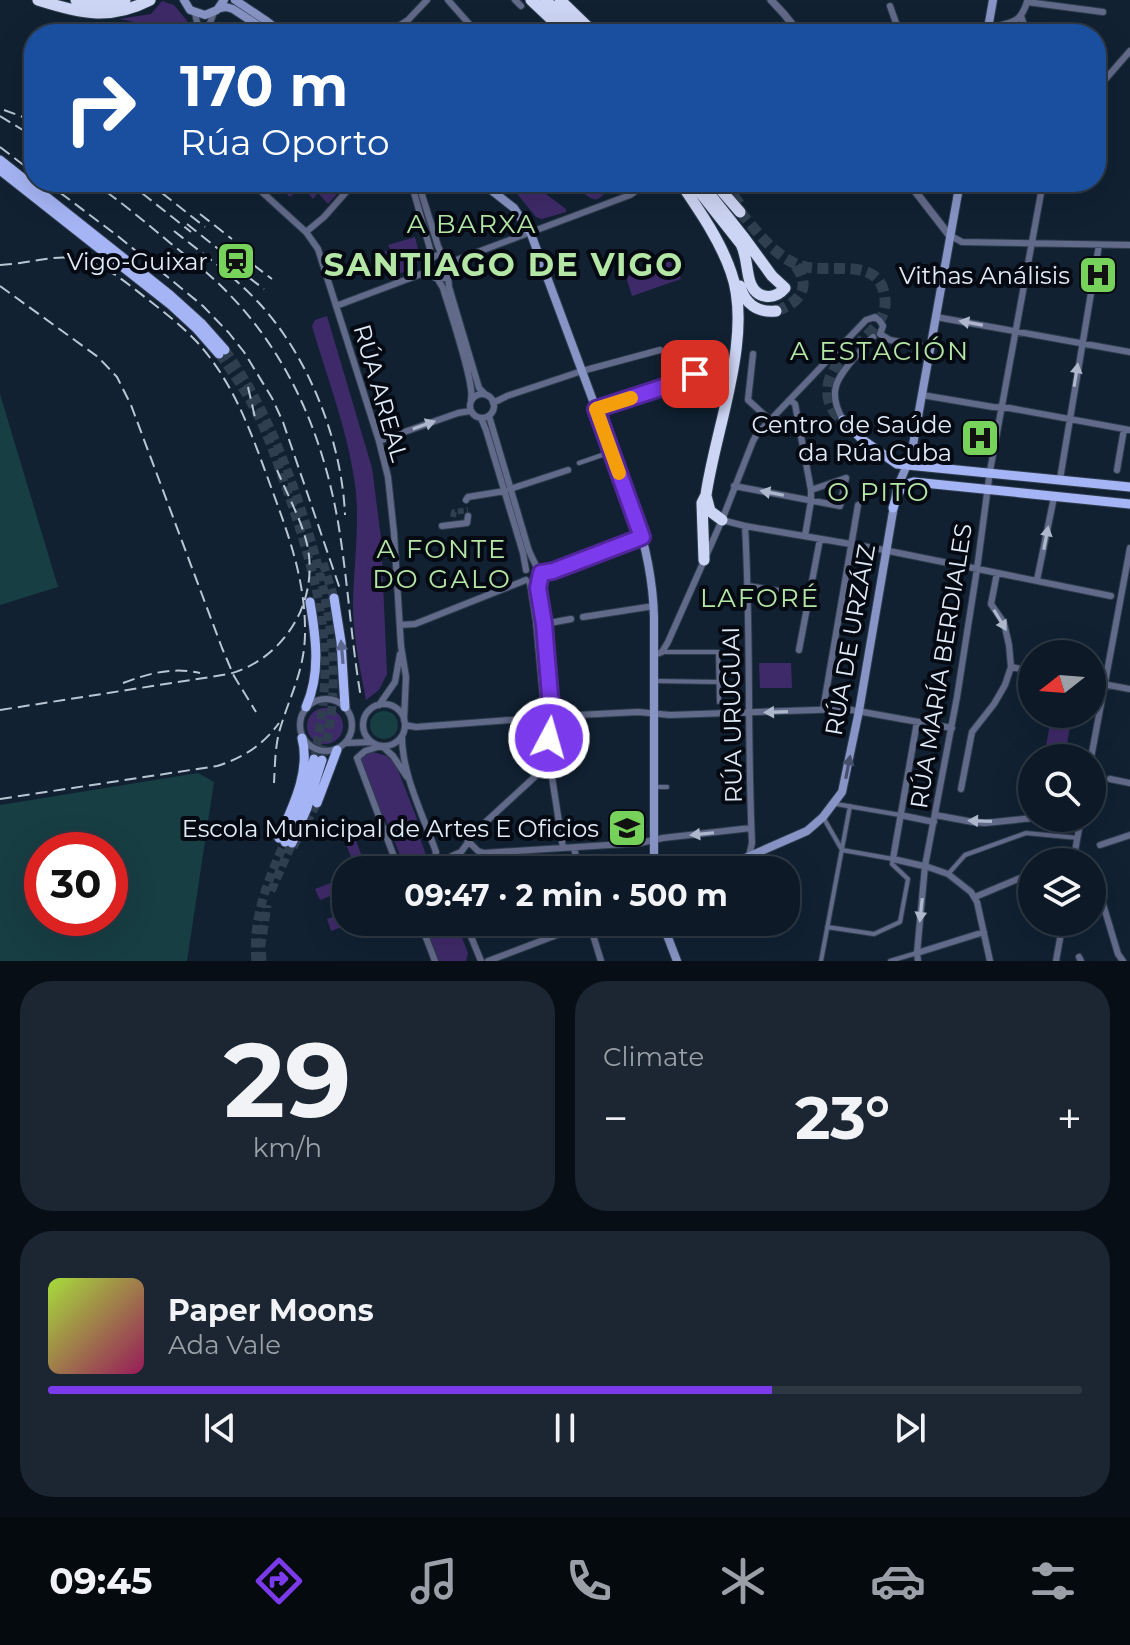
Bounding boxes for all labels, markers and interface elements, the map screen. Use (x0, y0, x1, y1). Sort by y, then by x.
text: 170 m (180, 52, 348, 120)
icon: right (48, 56, 152, 160)
text: Rúa Oporto (180, 120, 390, 164)
district label: A BARXA (407, 208, 537, 240)
station icon: Vigo-Guixar (215, 240, 257, 282)
district label: SANTIAGO DE VIGO (324, 245, 684, 284)
place label: Vigo-Guixar (67, 247, 208, 276)
hospital icon: Vithas Análisis (1077, 254, 1119, 296)
place label: Vithas Análisis (899, 261, 1070, 290)
one-way arrow (958, 316, 983, 329)
street label: RÚA AREAL (348, 321, 414, 465)
district label: A ESTACIÓN (790, 335, 970, 367)
pin (661, 340, 729, 408)
icon: arrive (673, 352, 717, 396)
one-way arrow (1071, 362, 1083, 387)
place label: Centro de Saúde da Rúa Cuba (752, 410, 952, 467)
hospital icon: Centro de Saúde da Rúa Cuba (959, 417, 1001, 459)
one-way arrow (413, 418, 437, 430)
district label: O PITO (827, 476, 931, 508)
one-way arrow (760, 487, 785, 499)
street label: RÚA MARÍA BERDIALES (904, 521, 978, 811)
one-way arrow (1040, 526, 1052, 551)
district label: A FONTE DO GALO (372, 533, 512, 595)
street label: RÚA DE URZÁIZ (819, 542, 881, 738)
district label: LAFORÉ (700, 582, 820, 614)
one-way arrow (992, 608, 1007, 631)
street label: RÚA URUGUAI (716, 626, 748, 804)
one-way arrow (335, 639, 348, 664)
north arrow (1018, 640, 1106, 728)
map controls (1018, 640, 1106, 936)
position arrow (507, 696, 591, 780)
one-way arrow (763, 705, 788, 718)
button: search (1018, 744, 1106, 832)
one-way arrow (842, 754, 854, 779)
school or university icon: Escola Municipal de Artes E Oficios (606, 807, 648, 849)
place label: Escola Municipal de Artes E Oficios (182, 814, 599, 843)
one-way arrow (967, 815, 992, 828)
one-way arrow (689, 828, 714, 841)
speed limit sign: 30 (24, 832, 128, 936)
button: layers (1018, 848, 1106, 936)
text: 09:47 · 2 min · 500 m (404, 877, 728, 914)
one-way arrow (914, 898, 927, 923)
text: 29 (224, 1016, 351, 1143)
text: Climate (603, 1041, 704, 1073)
text: 23° (795, 1081, 890, 1154)
text: − (603, 1091, 628, 1145)
text: + (1057, 1091, 1082, 1145)
text: km/h (253, 1132, 322, 1164)
text: Paper Moons (168, 1292, 374, 1329)
text: Ada Vale (168, 1329, 281, 1361)
icon: previous (198, 1406, 242, 1450)
icon: pause (543, 1406, 587, 1450)
icon: next (888, 1406, 932, 1450)
icon: directions (251, 1553, 307, 1609)
icon: music (406, 1553, 462, 1609)
icon: phone (561, 1553, 617, 1609)
icon: climate (715, 1553, 771, 1609)
icon: car (870, 1553, 926, 1609)
icon: filters (1025, 1553, 1081, 1609)
text: 09:45 (49, 1559, 152, 1603)

